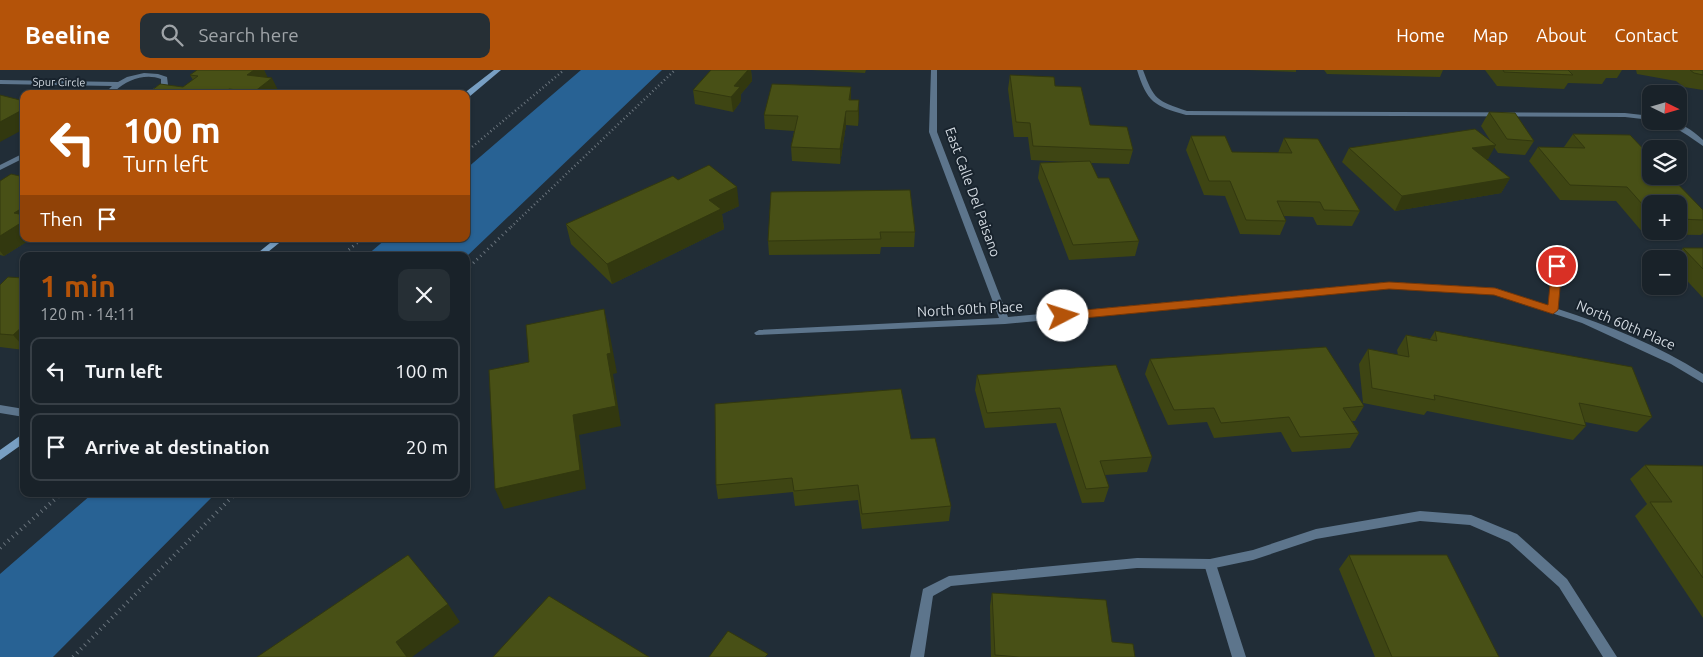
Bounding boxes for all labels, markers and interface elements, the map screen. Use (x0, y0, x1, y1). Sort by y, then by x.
search box (140, 13, 490, 58)
icon: search (158, 21, 186, 49)
text: Beeline (25, 22, 110, 49)
text: Search here (198, 24, 299, 46)
text: Home (1396, 25, 1445, 45)
text: Map (1473, 25, 1508, 45)
text: About (1536, 25, 1586, 45)
text: Contact (1614, 25, 1678, 45)
street label: Spur Circle (32, 76, 86, 88)
north arrow (1642, 85, 1688, 130)
map controls (1642, 85, 1687, 295)
icon: left (40, 110, 105, 175)
text: 100 m (123, 110, 221, 150)
street label: East Calle Del Paisano (942, 125, 1004, 259)
button: layers (1642, 140, 1687, 185)
text: Turn left (123, 151, 208, 176)
button: + (1642, 195, 1687, 240)
icon: arrive (93, 205, 121, 233)
text: Then (40, 208, 83, 230)
pin (1536, 245, 1578, 287)
button: − (1642, 250, 1687, 295)
icon: arrive (1543, 252, 1571, 280)
text: 1 min (40, 269, 116, 303)
button: close (398, 269, 450, 321)
position arrow (1036, 289, 1088, 341)
street label: North 60th Place (1574, 297, 1678, 353)
street label: North 60th Place (917, 298, 1023, 320)
text: 120 m · 14:11 (40, 305, 136, 323)
icon: left (42, 357, 70, 385)
text: Turn left (85, 360, 163, 382)
text: 100 m (395, 360, 448, 382)
icon: arrive (42, 433, 70, 461)
text: Arrive at destination (85, 436, 270, 458)
text: 20 m (406, 436, 448, 458)

